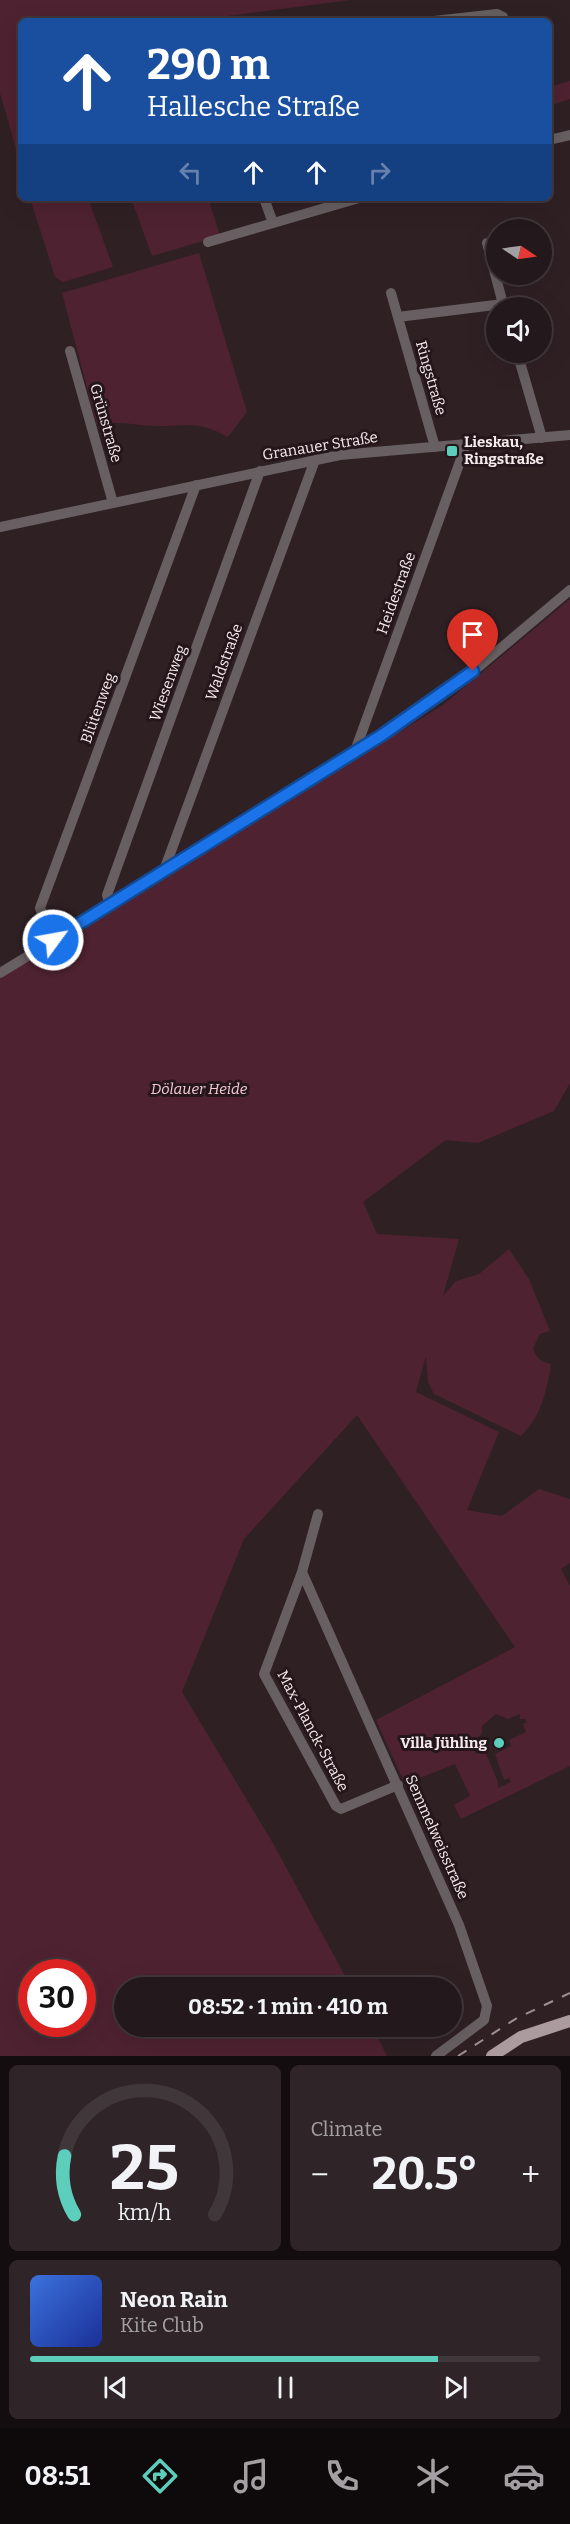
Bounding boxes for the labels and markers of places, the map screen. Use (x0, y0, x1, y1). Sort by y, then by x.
place label: Lieskau, Ringstraße (464, 433, 544, 468)
marker: Lieskau, Ringstraße (445, 444, 459, 458)
pin (447, 609, 498, 671)
place label: Villa Jühling (400, 1734, 487, 1752)
marker: Villa Jühling (492, 1736, 506, 1750)

